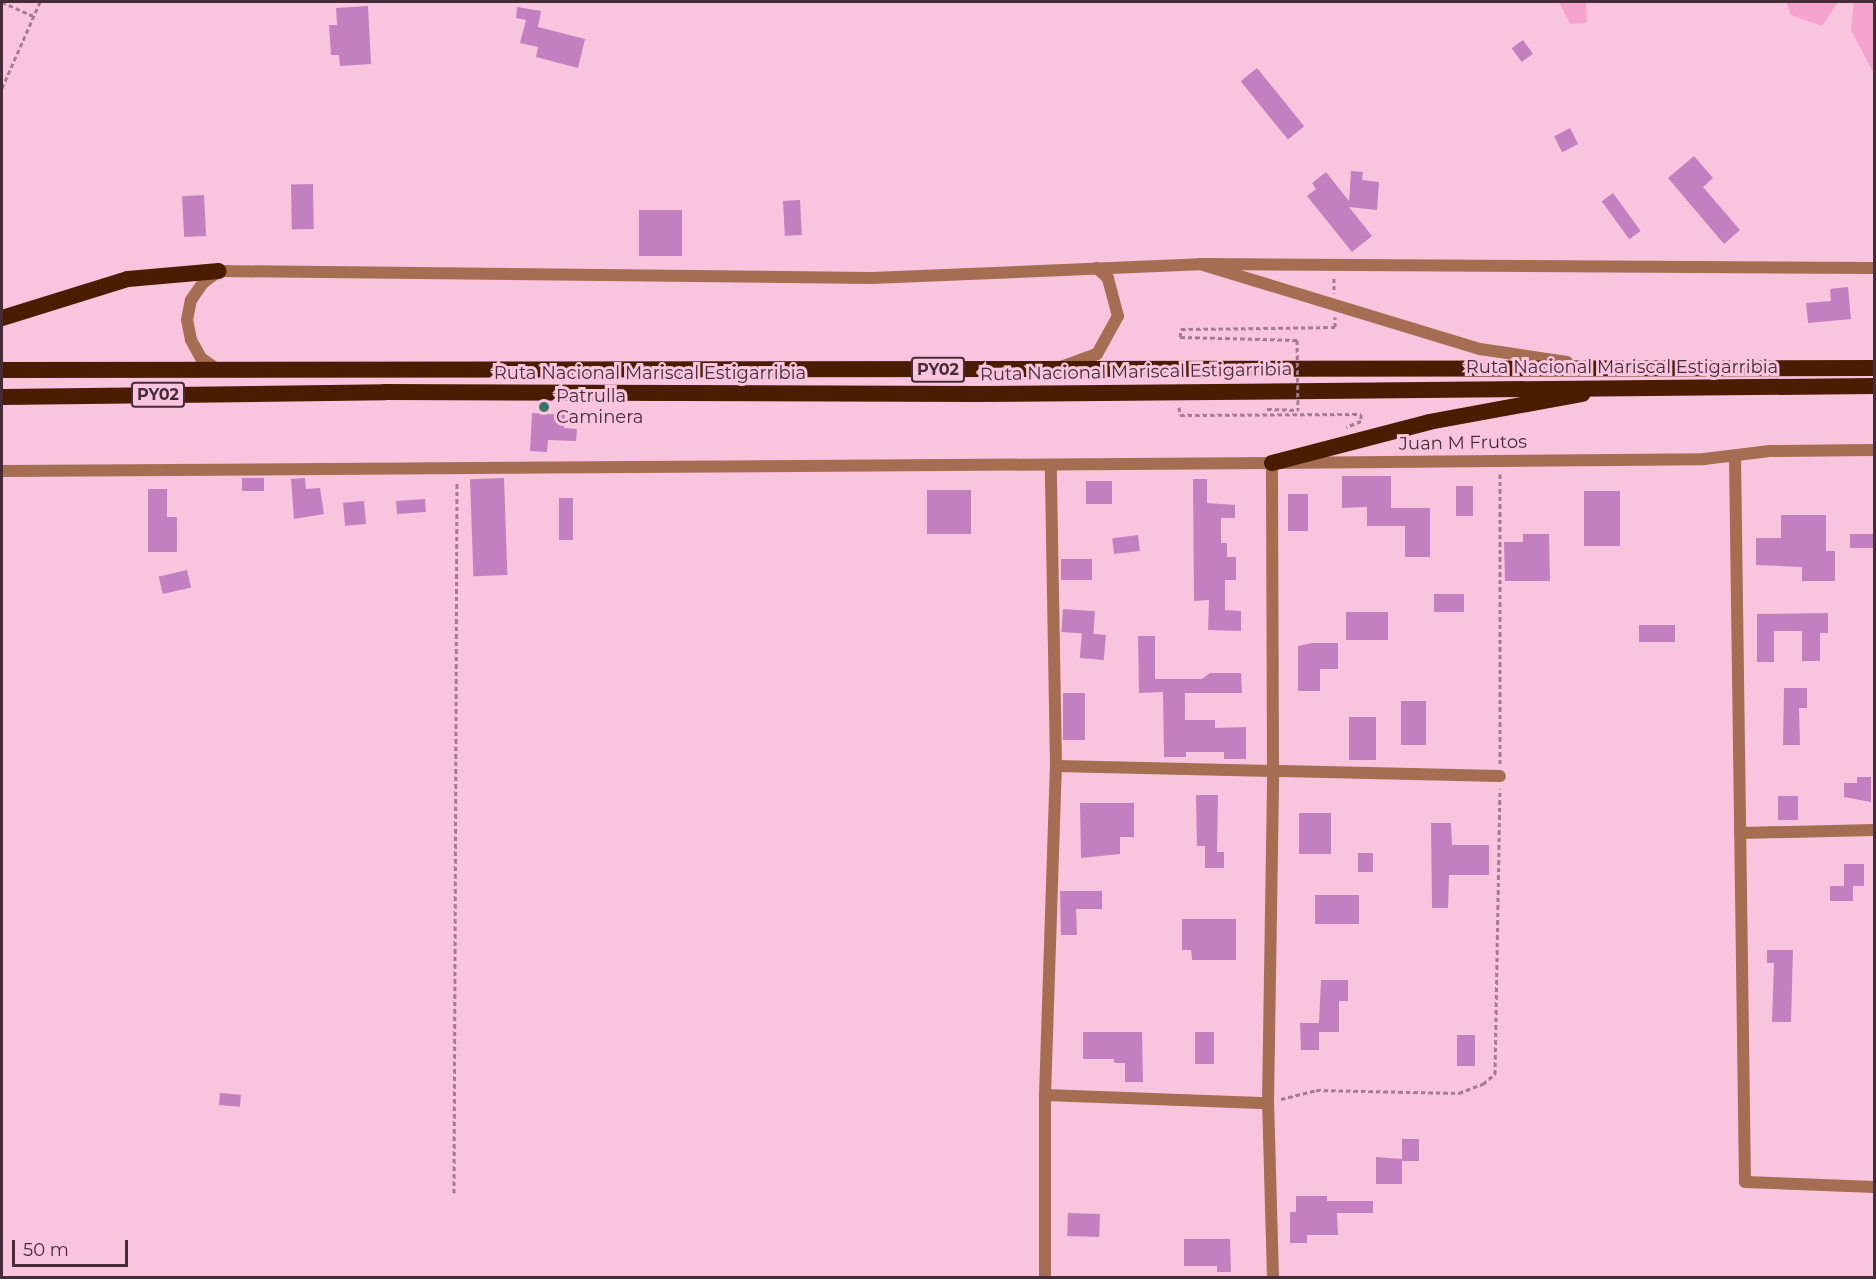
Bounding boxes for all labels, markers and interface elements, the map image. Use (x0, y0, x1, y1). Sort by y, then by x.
street label: Ruta Nacional Mariscal Estigarribia (1466, 356, 1778, 378)
road number: PY02 (910, 357, 966, 383)
street label: Ruta Nacional Mariscal Estigarribia (980, 358, 1292, 386)
street label: Ruta Nacional Mariscal Estigarribia (494, 362, 806, 384)
road number: PY02 (130, 382, 186, 408)
place label: Patrulla Caminera (556, 386, 643, 428)
marker: Patrulla Caminera (537, 400, 551, 414)
street label: Juan M Frutos (1399, 431, 1527, 455)
scale bar (15, 1228, 130, 1266)
text: 50 m (23, 1239, 69, 1261)

